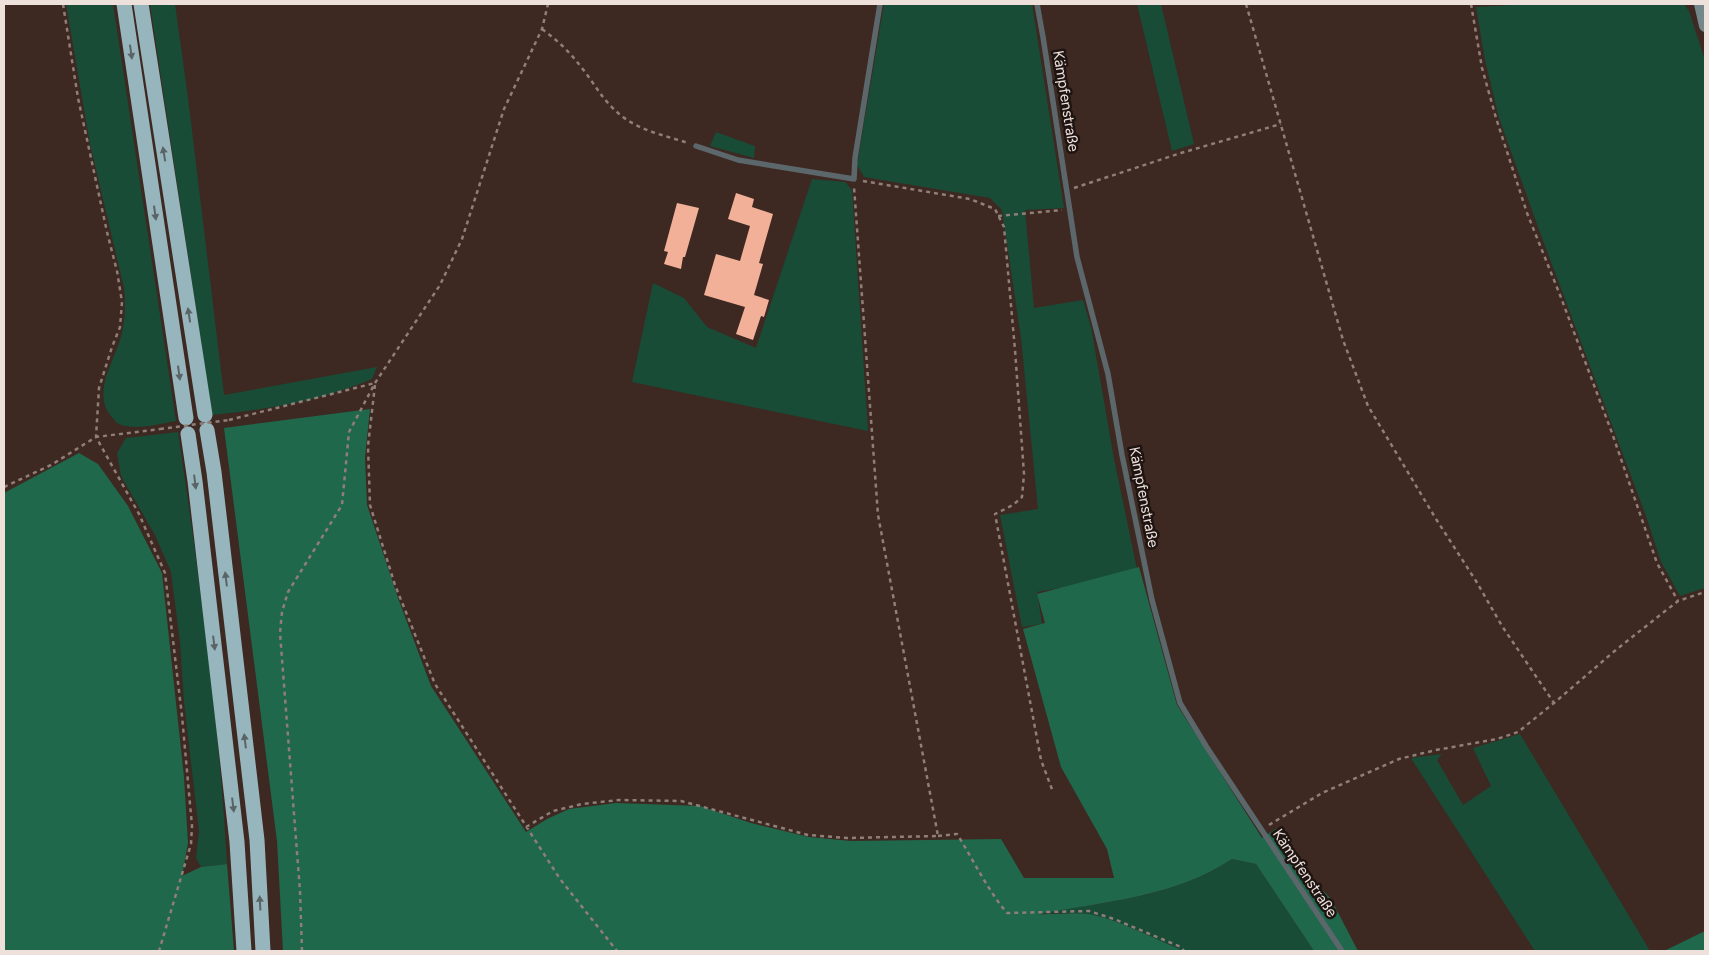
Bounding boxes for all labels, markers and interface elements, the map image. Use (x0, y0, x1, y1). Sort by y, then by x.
one-way arrow (127, 44, 135, 60)
street label: Kämpfenstraße (1049, 49, 1083, 153)
one-way arrow (160, 146, 168, 162)
one-way arrow (151, 205, 159, 221)
one-way arrow (185, 306, 193, 322)
one-way arrow (175, 366, 183, 382)
street label: Kämpfenstraße (1125, 445, 1163, 549)
one-way arrow (191, 474, 199, 490)
one-way arrow (222, 571, 230, 587)
one-way arrow (210, 635, 218, 651)
one-way arrow (241, 733, 249, 749)
one-way arrow (229, 797, 237, 813)
street label: Kämpfenstraße (1269, 825, 1341, 921)
one-way arrow (256, 894, 264, 910)

